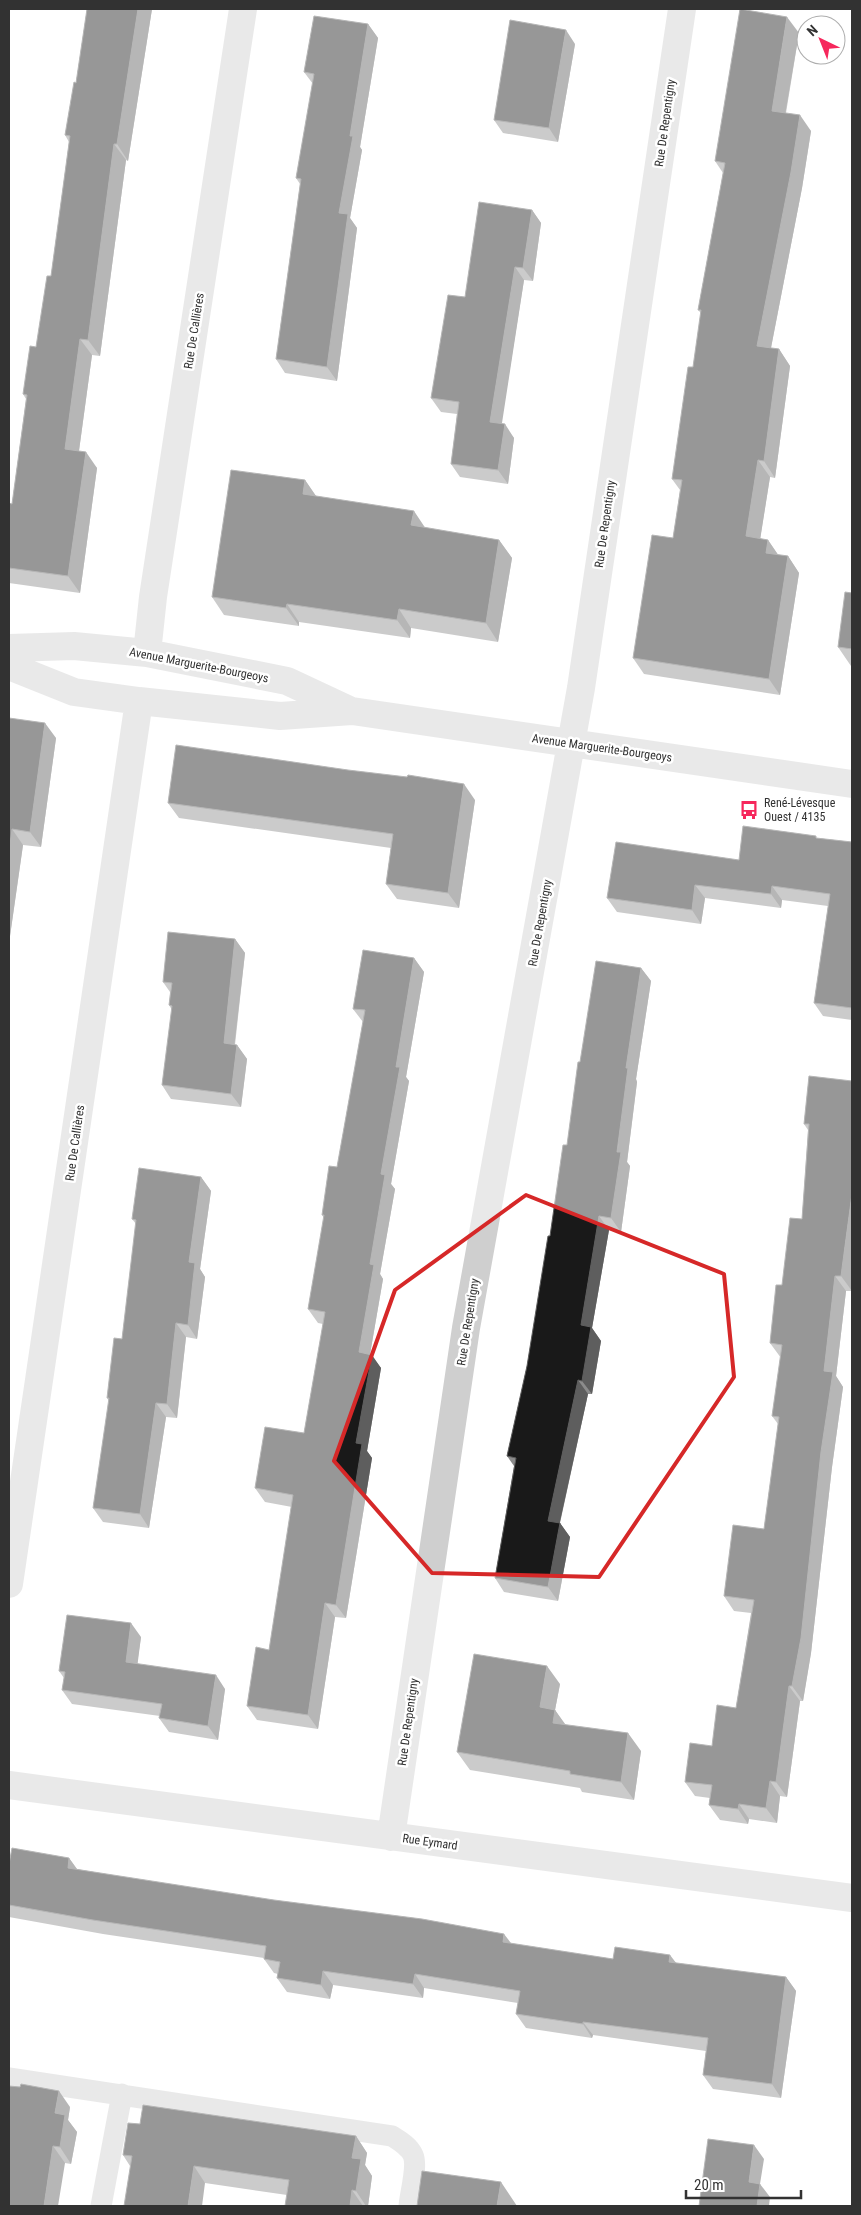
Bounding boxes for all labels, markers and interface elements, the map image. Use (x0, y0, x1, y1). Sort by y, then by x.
north arrow (796, 15, 846, 65)
text: N (804, 22, 821, 39)
street label: Rue De Repentigny (652, 78, 678, 168)
street label: Rue De Callières (181, 292, 207, 370)
street label: Rue De Repentigny (592, 479, 618, 569)
street label: Avenue Marguerite-Bourgeoys (128, 645, 270, 685)
street label: Avenue Marguerite-Bourgeoys (531, 731, 673, 765)
place label: René-Lévesque Ouest / 4135 (764, 796, 836, 824)
bus stop icon: René-Lévesque Ouest / 4135 (738, 799, 760, 821)
street label: Rue De Repentigny (525, 878, 555, 968)
street label: Rue De Callières (63, 1104, 87, 1182)
street label: Rue De Repentigny (454, 1277, 482, 1367)
street label: Rue De Repentigny (395, 1677, 421, 1767)
street label: Rue Eymard (401, 1831, 459, 1853)
scale bar (686, 2168, 801, 2200)
text: 20 m (694, 2176, 724, 2194)

